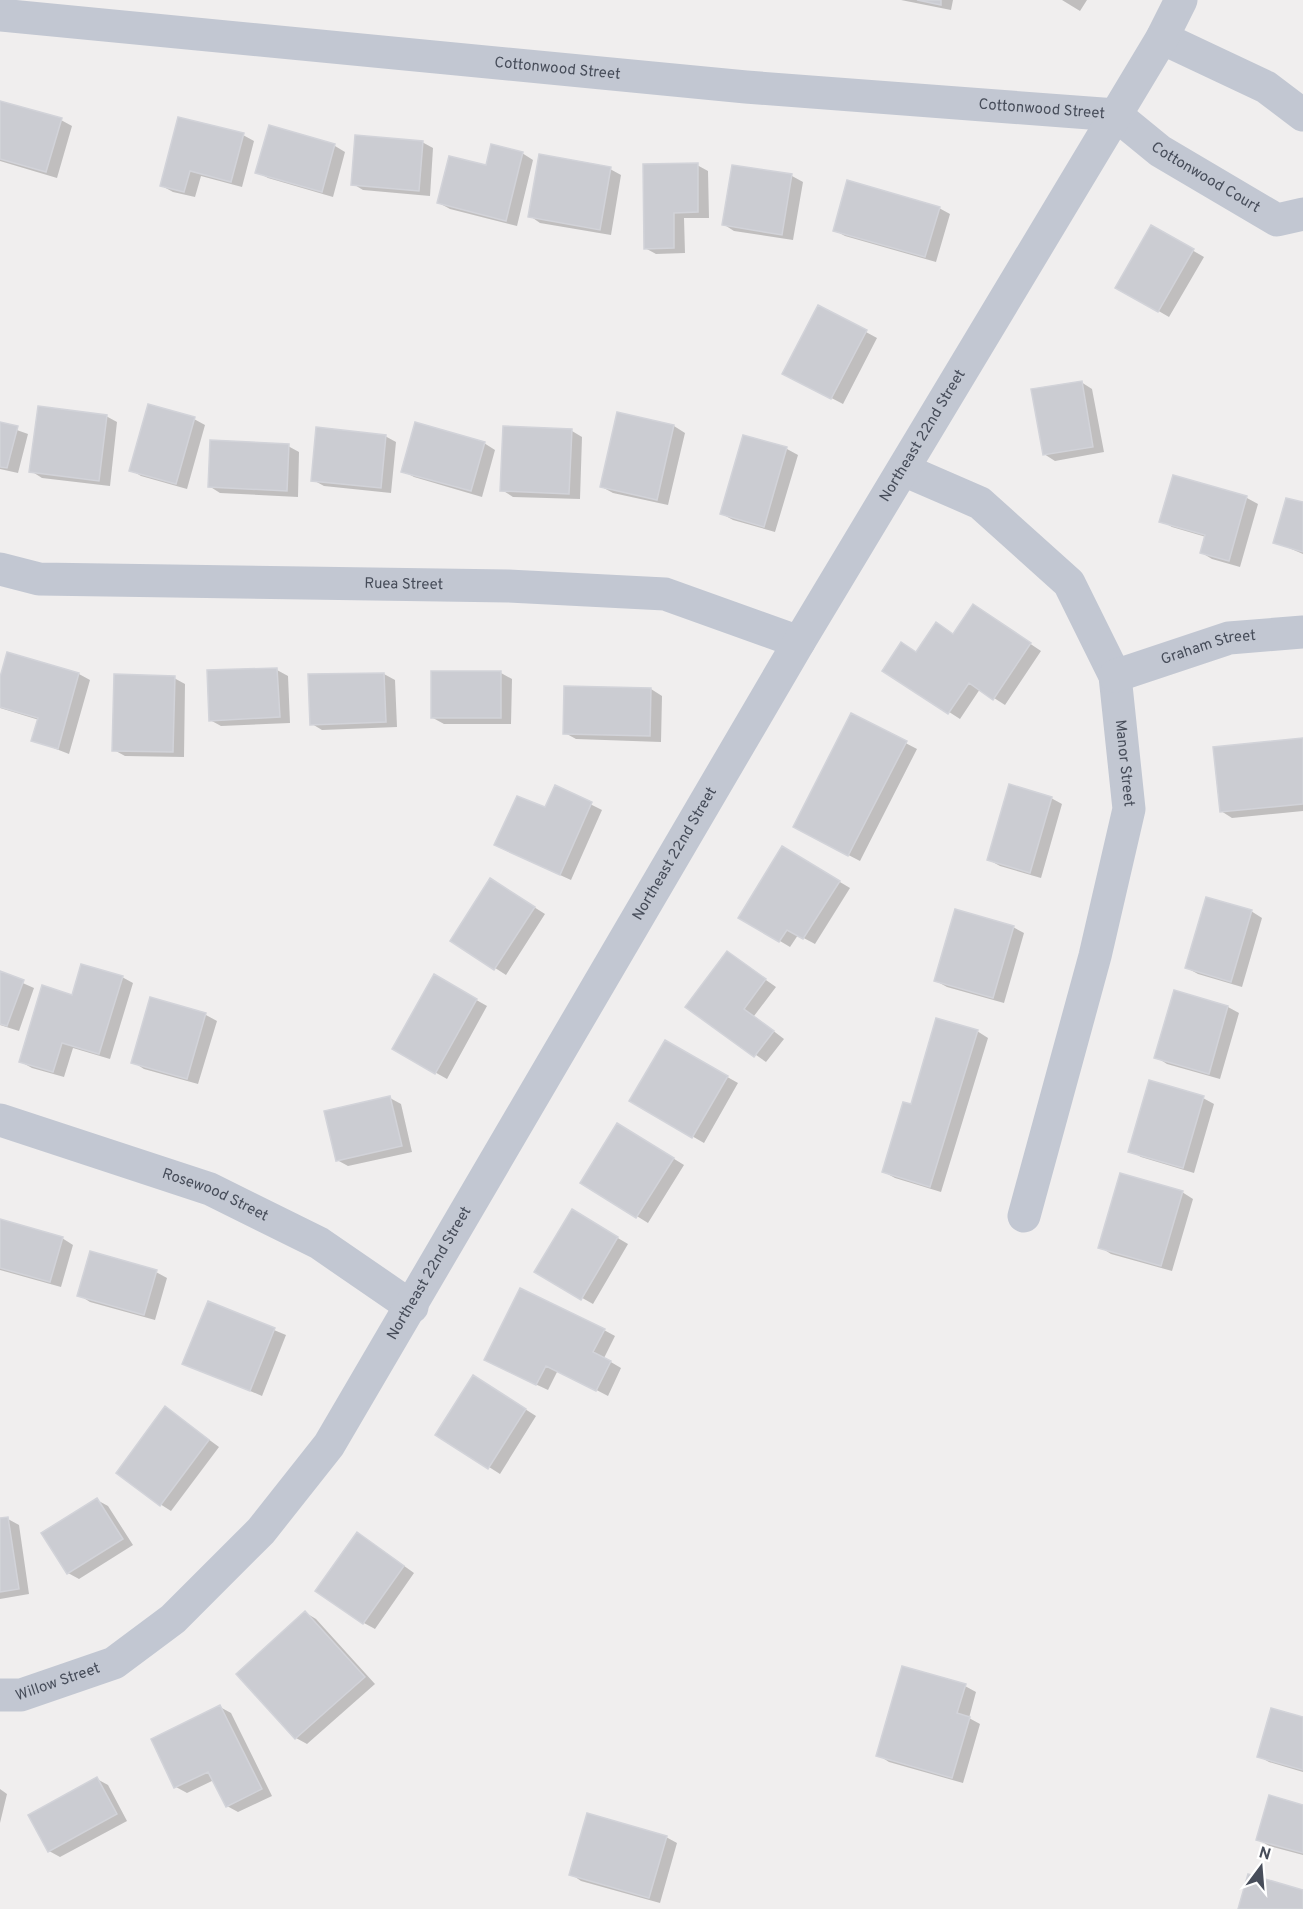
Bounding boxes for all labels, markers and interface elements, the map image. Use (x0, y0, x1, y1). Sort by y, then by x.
street label: Cottonwood Street (493, 53, 621, 84)
street label: Cottonwood Street (978, 95, 1106, 124)
street label: Cottonwood Court (1147, 138, 1263, 217)
street label: Northeast 22nd Street (876, 366, 970, 506)
street label: Ruea Street (364, 574, 443, 595)
street label: Graham Street (1158, 626, 1256, 670)
street label: Manor Street (1110, 719, 1138, 808)
street label: Northeast 22nd Street (629, 784, 721, 924)
street label: Rosewood Street (160, 1164, 271, 1226)
street label: Northeast 22nd Street (383, 1203, 476, 1343)
street label: Willow Street (13, 1659, 103, 1706)
north arrow (1231, 1837, 1291, 1897)
text: N (1256, 1843, 1273, 1866)

